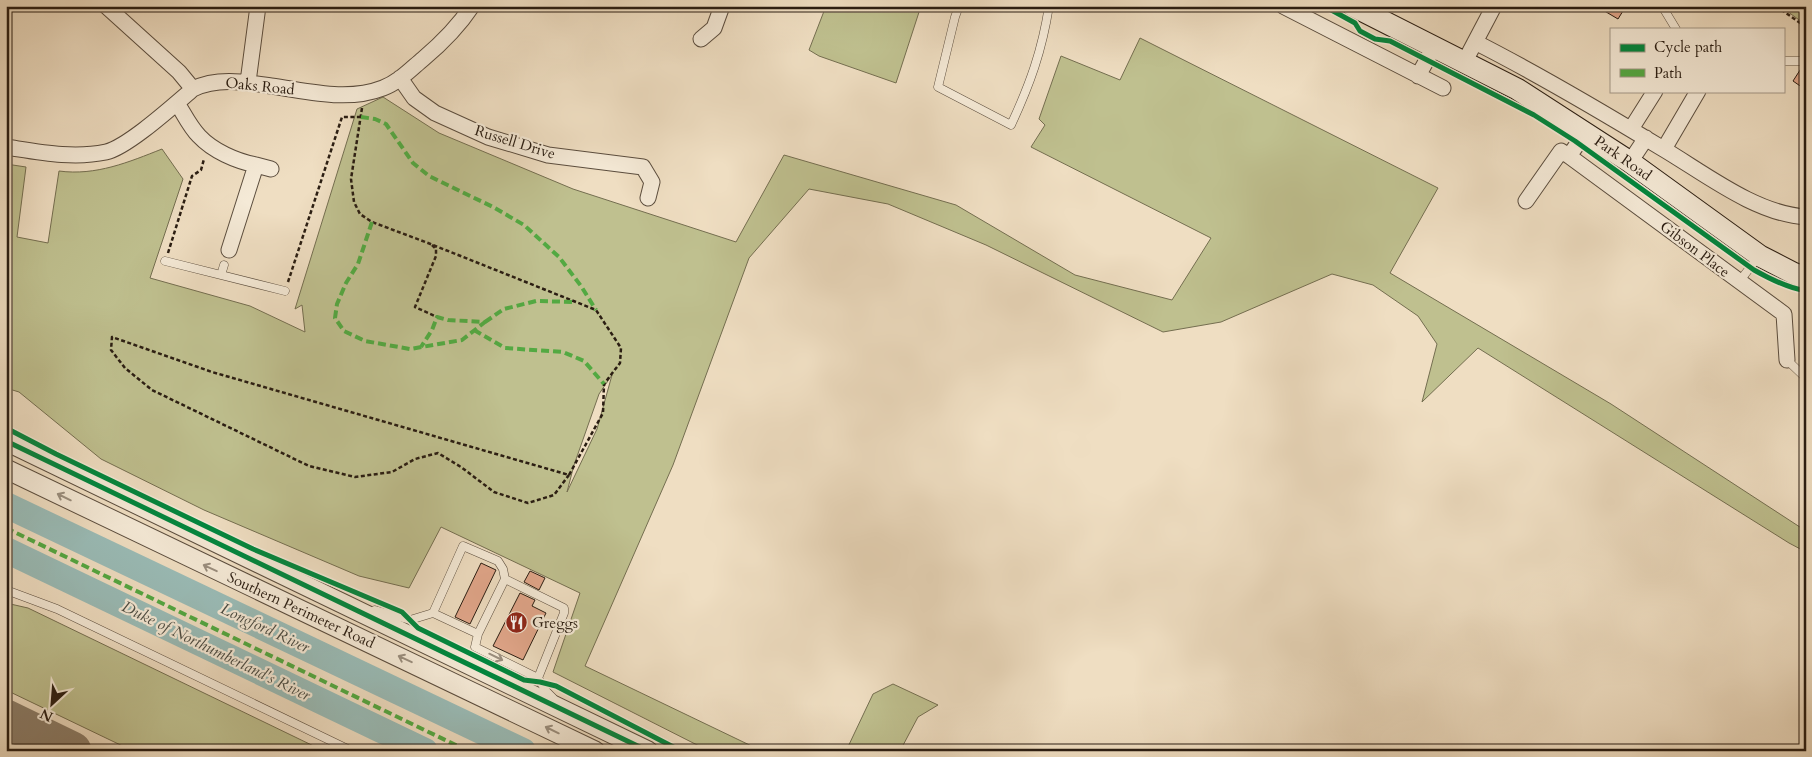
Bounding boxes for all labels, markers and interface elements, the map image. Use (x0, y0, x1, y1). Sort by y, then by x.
legend (1610, 28, 1784, 92)
text: Cycle path (1654, 37, 1723, 57)
text: Path (1654, 63, 1683, 83)
street label: Oaks Road (224, 72, 296, 100)
street label: Russell Drive (472, 120, 558, 164)
street label: Park Road (1590, 131, 1656, 185)
street label: Gibson Place (1656, 216, 1734, 282)
one-way arrow (57, 492, 72, 501)
one-way arrow (203, 563, 218, 573)
street label: Southern Perimeter Road (224, 567, 378, 653)
water label: Duke of Northumberland's River (118, 596, 315, 707)
water label: Longford River (217, 598, 314, 659)
restaurant icon: Greggs (504, 611, 528, 635)
place label: Greggs (532, 613, 578, 633)
one-way arrow (488, 653, 503, 662)
one-way arrow (398, 654, 413, 664)
north arrow (28, 680, 78, 730)
text: N (37, 704, 56, 726)
one-way arrow (544, 724, 559, 734)

